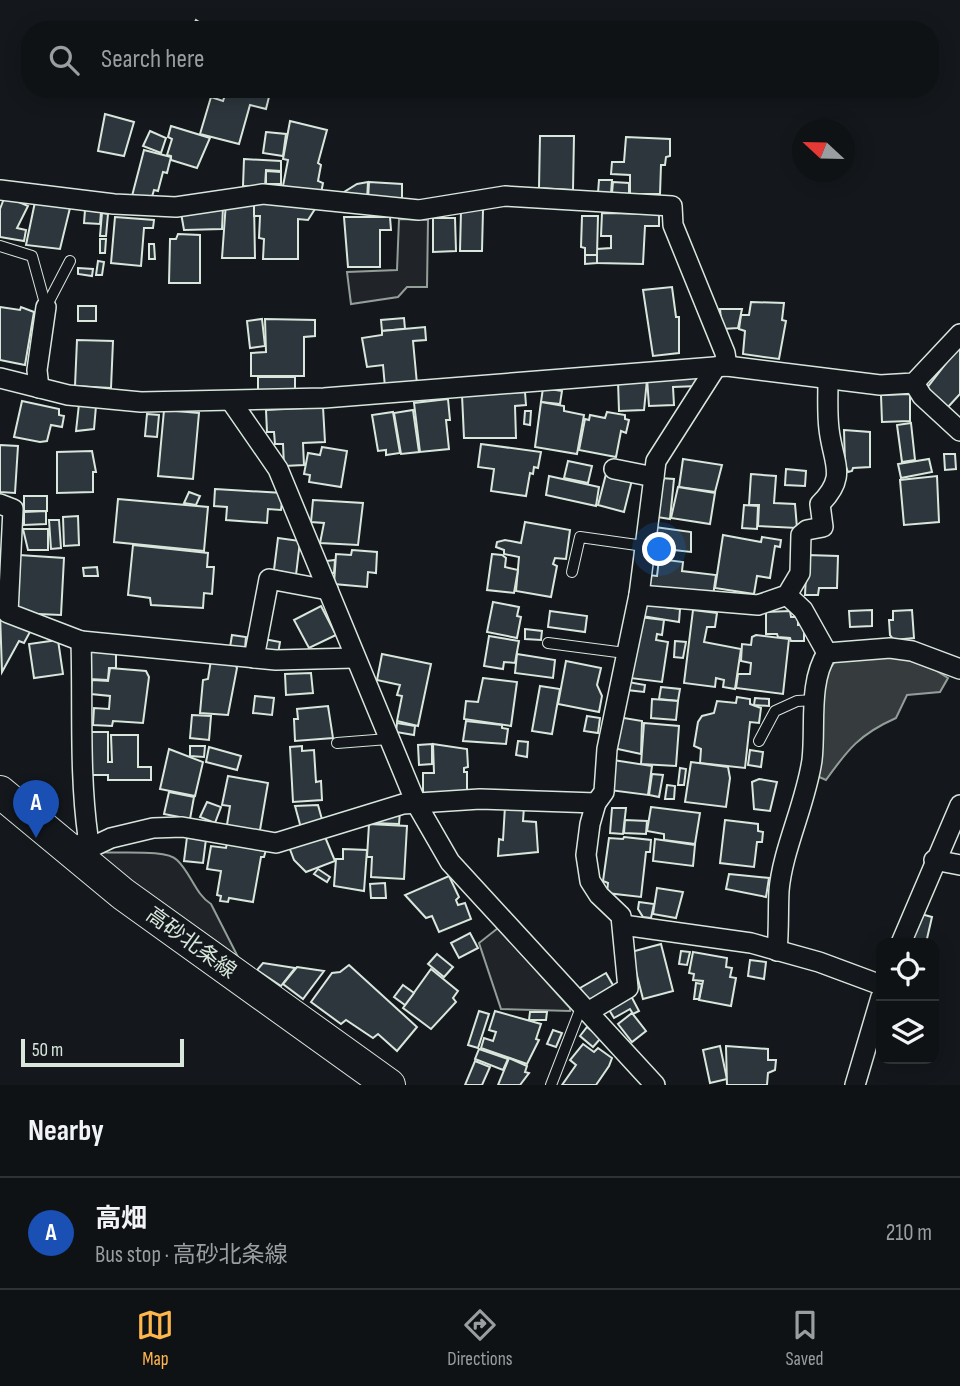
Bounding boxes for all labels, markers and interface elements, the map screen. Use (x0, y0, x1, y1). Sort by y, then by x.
search box (21, 21, 939, 98)
icon: search (45, 41, 83, 79)
text: Search here (101, 44, 204, 75)
north arrow (792, 119, 855, 182)
your location (642, 532, 676, 566)
pin: A (13, 780, 59, 838)
street label: 高砂北条線 (141, 902, 241, 984)
map controls (876, 938, 939, 1064)
button: locate (876, 938, 939, 1001)
button: layers (876, 1001, 939, 1064)
scale bar (21, 1036, 184, 1068)
text: 50 m (32, 1039, 63, 1062)
text: Nearby (28, 1113, 104, 1149)
text: 高畑 (95, 1204, 147, 1235)
text: A (46, 1219, 56, 1247)
text: 210 m (886, 1219, 932, 1247)
text: Bus stop · 高砂北条線 (95, 1241, 288, 1269)
tab: Map (136, 1306, 174, 1371)
tab: Directions (447, 1306, 513, 1371)
tab: Saved (785, 1306, 824, 1371)

